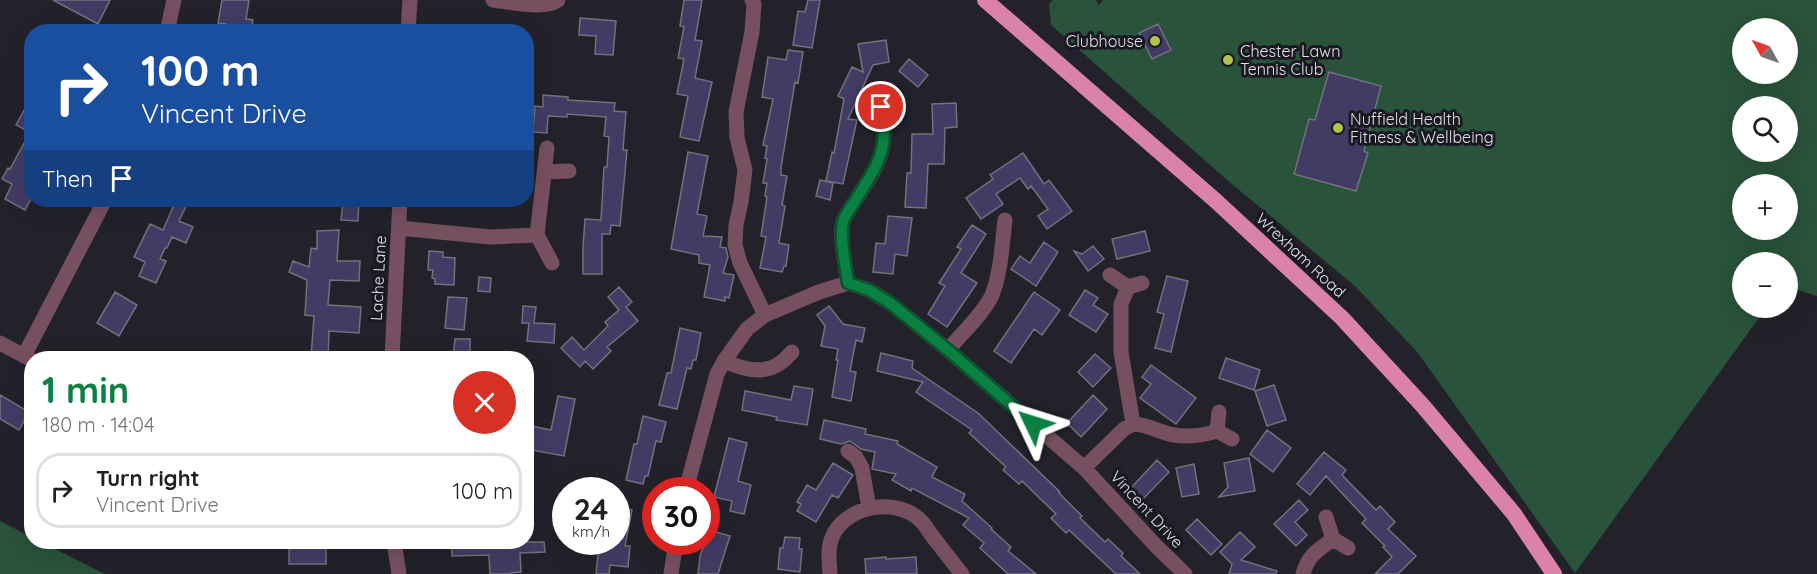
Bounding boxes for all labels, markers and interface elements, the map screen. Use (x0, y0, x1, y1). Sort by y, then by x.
north arrow (1732, 18, 1798, 84)
map controls (1732, 18, 1798, 318)
place label: Clubhouse (1066, 31, 1143, 51)
marker: Clubhouse (1148, 34, 1162, 48)
place label: Chester Lawn Tennis Club (1240, 41, 1340, 79)
text: 100 m (141, 44, 259, 97)
icon: right (42, 48, 120, 126)
marker: Chester Lawn Tennis Club (1221, 53, 1235, 67)
pin (855, 81, 906, 132)
icon: arrive (864, 90, 897, 123)
text: Vincent Drive (141, 96, 307, 130)
button: search (1732, 96, 1798, 162)
place label: Nuffield Health Fitness & Wellbeing (1350, 109, 1494, 147)
marker: Nuffield Health Fitness & Wellbeing (1331, 121, 1345, 135)
icon: arrive (105, 162, 138, 195)
text: Then (42, 165, 93, 193)
button: + (1732, 174, 1798, 240)
street label: Wrexham Road (1252, 208, 1350, 302)
street label: Lache Lane (366, 235, 390, 321)
button: − (1732, 252, 1798, 318)
text: 1 min (42, 367, 129, 412)
button: close (453, 371, 516, 434)
position arrow (1001, 392, 1065, 456)
text: 180 m · 14:04 (42, 412, 154, 437)
text: Turn right (96, 464, 200, 492)
street label: Vincent Drive (1106, 466, 1188, 552)
icon: right (45, 474, 78, 507)
text: 100 m (453, 477, 513, 505)
speed limit sign: 30 (642, 477, 720, 555)
text: 24 (574, 490, 608, 528)
text: Vincent Drive (96, 492, 219, 517)
text: km/h (572, 522, 610, 541)

